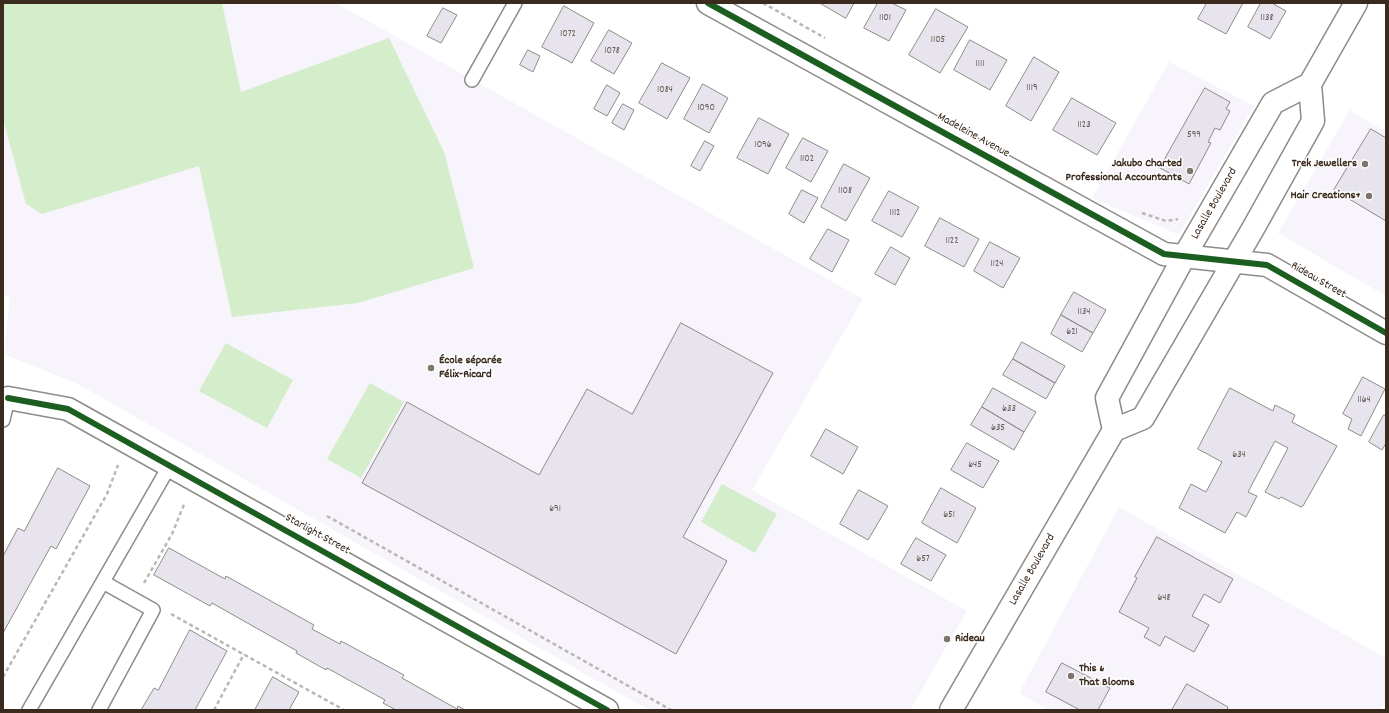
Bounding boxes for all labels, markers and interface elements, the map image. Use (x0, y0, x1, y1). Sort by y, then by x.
house number: 1101 (879, 13, 891, 25)
house number: 1138 (1261, 13, 1273, 25)
house number: 1072 (560, 29, 576, 41)
house number: 1105 (931, 35, 945, 47)
house number: 1078 (604, 46, 620, 58)
house number: 1111 (976, 59, 984, 71)
house number: 1119 (1026, 83, 1038, 95)
house number: 1084 (657, 85, 673, 97)
house number: 1090 (697, 103, 715, 115)
street label: Madeleine Avenue (934, 110, 1012, 162)
house number: 1123 (1077, 120, 1091, 132)
house number: 599 (1187, 130, 1201, 142)
house number: 1096 (754, 140, 772, 152)
house number: 1102 (800, 154, 814, 166)
place label: Jakubo Charted Professional Accountants (1066, 157, 1182, 185)
place label: Trek Jewellers (1292, 157, 1357, 171)
marker: Trek Jewellers (1360, 159, 1370, 169)
marker: Jakubo Charted Professional Accountants (1185, 166, 1195, 176)
street label: Lasalle Boulevard (1189, 166, 1241, 242)
house number: 1108 (838, 186, 852, 198)
place label: Hair Creations+ (1291, 189, 1361, 203)
marker: Hair Creations+ (1364, 191, 1374, 201)
house number: 1112 (890, 208, 900, 220)
house number: 1122 (945, 236, 959, 248)
house number: 1124 (991, 259, 1003, 271)
street label: Rideau Street (1288, 259, 1348, 303)
house number: 1134 (1078, 307, 1090, 319)
house number: 621 (1066, 327, 1078, 339)
place label: École séparée Félix-Ricard (439, 354, 502, 382)
marker: École séparée Félix-Ricard (426, 363, 436, 373)
house number: 1164 (1357, 395, 1371, 407)
house number: 633 (1002, 404, 1016, 416)
house number: 635 (991, 423, 1005, 435)
house number: 634 (1232, 450, 1246, 462)
house number: 645 (968, 460, 982, 472)
house number: 691 (549, 504, 561, 516)
house number: 651 (943, 510, 955, 522)
street label: Starlight Street (282, 511, 352, 559)
street label: Lasalle Boulevard (1007, 532, 1059, 608)
house number: 657 (916, 554, 930, 566)
house number: 648 (1157, 593, 1171, 605)
place label: Rideau (955, 632, 985, 646)
marker: Rideau (942, 634, 952, 644)
place label: This & That Blooms (1079, 662, 1135, 690)
marker: This & That Blooms (1066, 671, 1076, 681)

